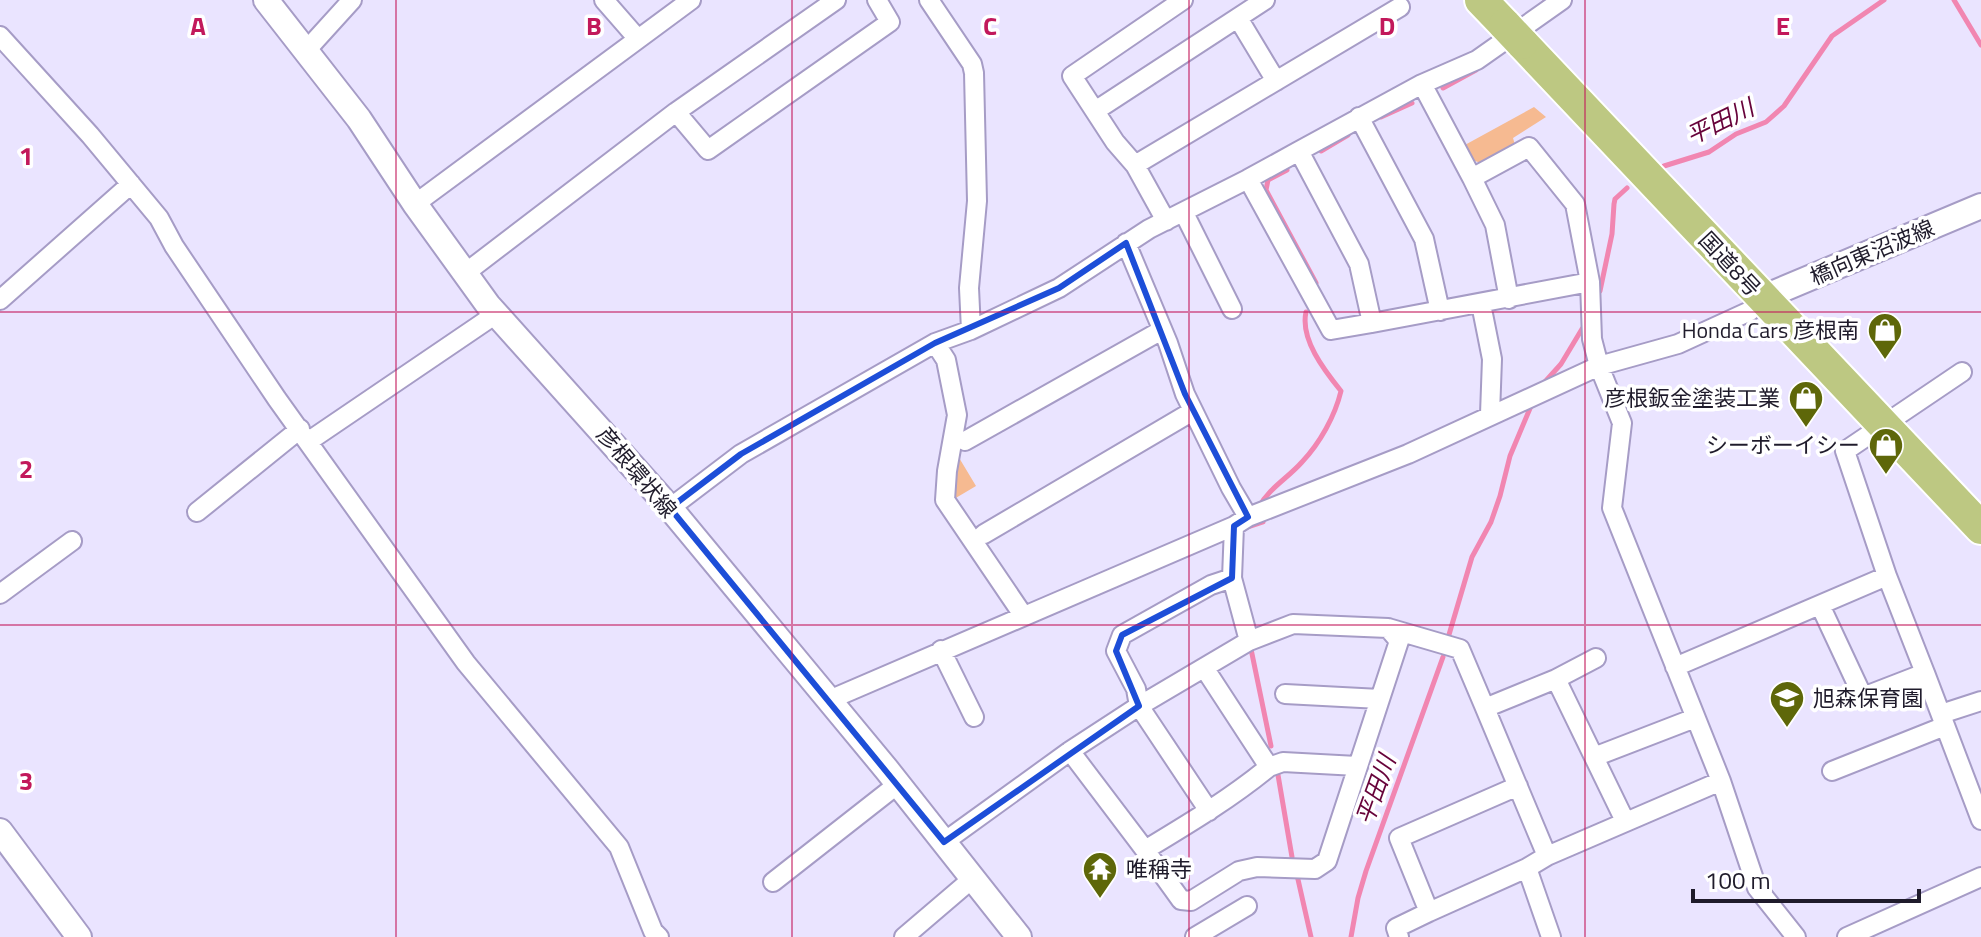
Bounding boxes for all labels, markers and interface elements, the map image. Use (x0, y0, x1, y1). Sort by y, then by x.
text: A (190, 6, 206, 45)
text: B (586, 6, 602, 45)
text: C (983, 6, 997, 45)
text: D (1379, 6, 1395, 45)
text: E (1776, 6, 1790, 45)
water label: 平田川 (1679, 88, 1763, 153)
text: 1 (19, 136, 33, 175)
street label: 橋向東沼波線 (1805, 211, 1939, 293)
street label: 国道8号 (1691, 224, 1769, 304)
shop icon: Honda Cars 彦根南 (1866, 311, 1904, 361)
place label: Honda Cars 彦根南 (1682, 313, 1859, 347)
shop icon: 彦根鈑金塗装工業 (1787, 379, 1825, 429)
place label: 彦根鈑金塗装工業 (1604, 381, 1780, 415)
street label: 彦根環状線 (589, 419, 685, 525)
shop icon: シーボーイシー (1867, 426, 1905, 476)
place label: シーボーイシー (1706, 428, 1860, 462)
text: 2 (19, 449, 33, 488)
school or university icon: 旭森保育園 (1768, 679, 1806, 729)
place label: 旭森保育園 (1813, 681, 1923, 715)
water label: 平田川 (1346, 747, 1405, 830)
text: 3 (19, 761, 33, 800)
temple icon: 唯稱寺 (1081, 850, 1119, 900)
place label: 唯稱寺 (1126, 852, 1192, 886)
scale bar (1693, 853, 1919, 903)
text: 100 m (1705, 862, 1771, 898)

